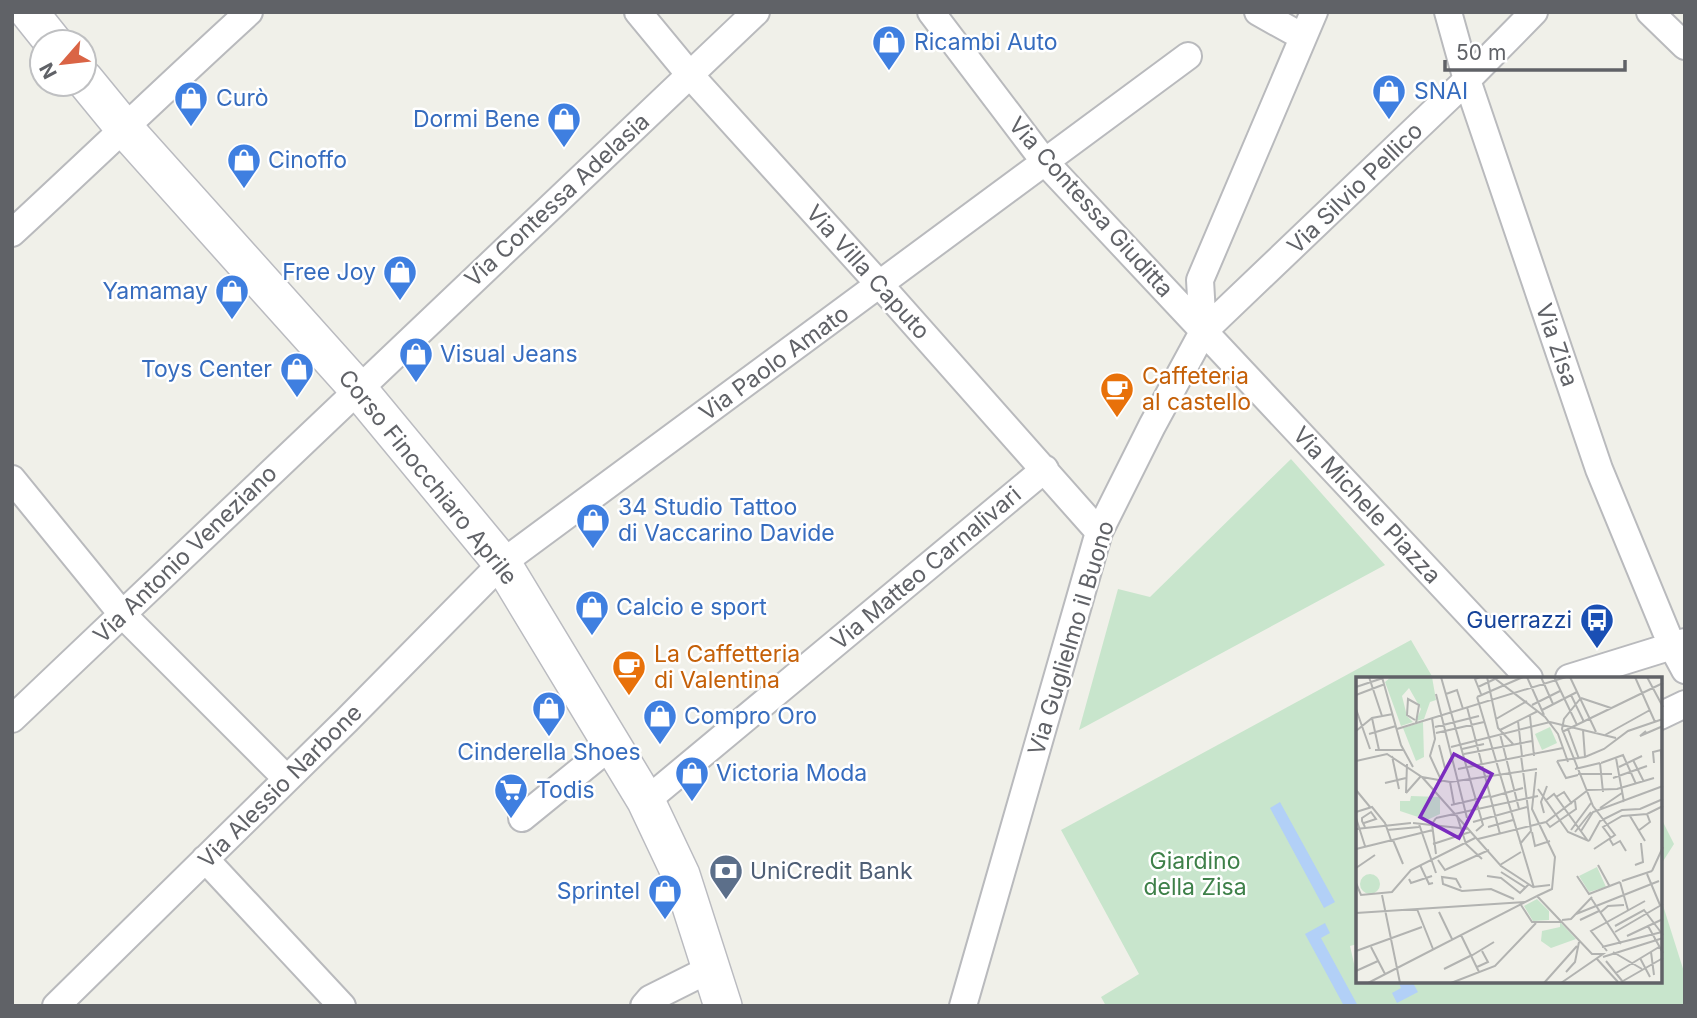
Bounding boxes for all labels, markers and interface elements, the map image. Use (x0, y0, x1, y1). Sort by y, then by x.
shop icon: Ricambi Auto (870, 23, 908, 72)
north arrow (28, 28, 98, 98)
place label: Ricambi Auto (914, 28, 1057, 56)
scale bar (1445, 28, 1625, 72)
text: 50 m (1456, 40, 1506, 65)
text: N (35, 59, 62, 83)
shop icon: SNAI (1370, 72, 1408, 121)
place label: SNAI (1414, 77, 1468, 105)
shop icon: Curò (172, 79, 210, 128)
place label: Curò (216, 84, 268, 112)
shop icon: Dormi Bene (545, 100, 583, 149)
place label: Dormi Bene (413, 105, 540, 133)
street label: Via Contessa Adelasia (459, 107, 655, 293)
street label: Via Contessa Giuditta (1003, 111, 1179, 303)
street label: Via Silvio Pellico (1282, 116, 1428, 260)
shop icon: Cinoffo (225, 141, 263, 190)
place label: Cinoffo (268, 146, 347, 174)
street label: Via Villa Caputo (800, 199, 936, 345)
shop icon: Free Joy (381, 253, 419, 302)
place label: Free Joy (282, 258, 376, 286)
shop icon: Yamamay (213, 272, 251, 321)
place label: Yamamay (102, 277, 208, 305)
street label: Via Paolo Amato (694, 299, 854, 427)
street label: Via Zisa (1530, 300, 1584, 390)
shop icon: Visual Jeans (397, 335, 435, 384)
place label: Visual Jeans (440, 340, 578, 368)
shop icon: Toys Center (278, 350, 316, 399)
place label: Toys Center (141, 355, 272, 383)
place label: Caffeteria al castello (1142, 362, 1251, 416)
street label: Corso Finocchiaro Aprile (333, 364, 523, 590)
cafe icon: Caffeteria al castello (1098, 370, 1136, 419)
street label: Via Michele Piazza (1287, 421, 1447, 589)
street label: Via Antonio Veneziano (87, 459, 283, 649)
street label: Via Matteo Carnalivari (825, 480, 1027, 656)
place label: 34 Studio Tattoo di Vaccarino Davide (618, 493, 835, 547)
shop icon: 34 Studio Tattoo di Vaccarino Davide (574, 501, 612, 550)
street label: Via Guglielmo il Buono (1022, 517, 1120, 759)
shop icon: Calcio e sport (573, 588, 611, 637)
place label: Calcio e sport (616, 593, 767, 621)
bus stop icon: Guerrazzi (1578, 601, 1616, 650)
place label: Guerrazzi (1466, 606, 1572, 634)
place label: La Caffetteria di Valentina (654, 640, 800, 694)
cafe icon: La Caffetteria di Valentina (610, 648, 648, 697)
inset map (1356, 677, 1662, 983)
shop icon: Cinderella Shoes (530, 689, 568, 738)
shop icon: Compro Oro (641, 697, 679, 746)
street label: Via Alessio Narbone (192, 698, 368, 874)
place label: Compro Oro (684, 702, 817, 730)
place label: Cinderella Shoes (457, 738, 641, 766)
shop icon: Victoria Moda (673, 754, 711, 803)
place label: Victoria Moda (716, 759, 867, 787)
supermarket icon: Todis (492, 771, 530, 820)
place label: Todis (536, 776, 595, 804)
park label: Giardino della Zisa (1143, 847, 1247, 901)
bank icon: UniCredit Bank (707, 852, 745, 901)
place label: UniCredit Bank (750, 857, 913, 885)
shop icon: Sprintel (646, 872, 684, 921)
place label: Sprintel (557, 877, 640, 905)

